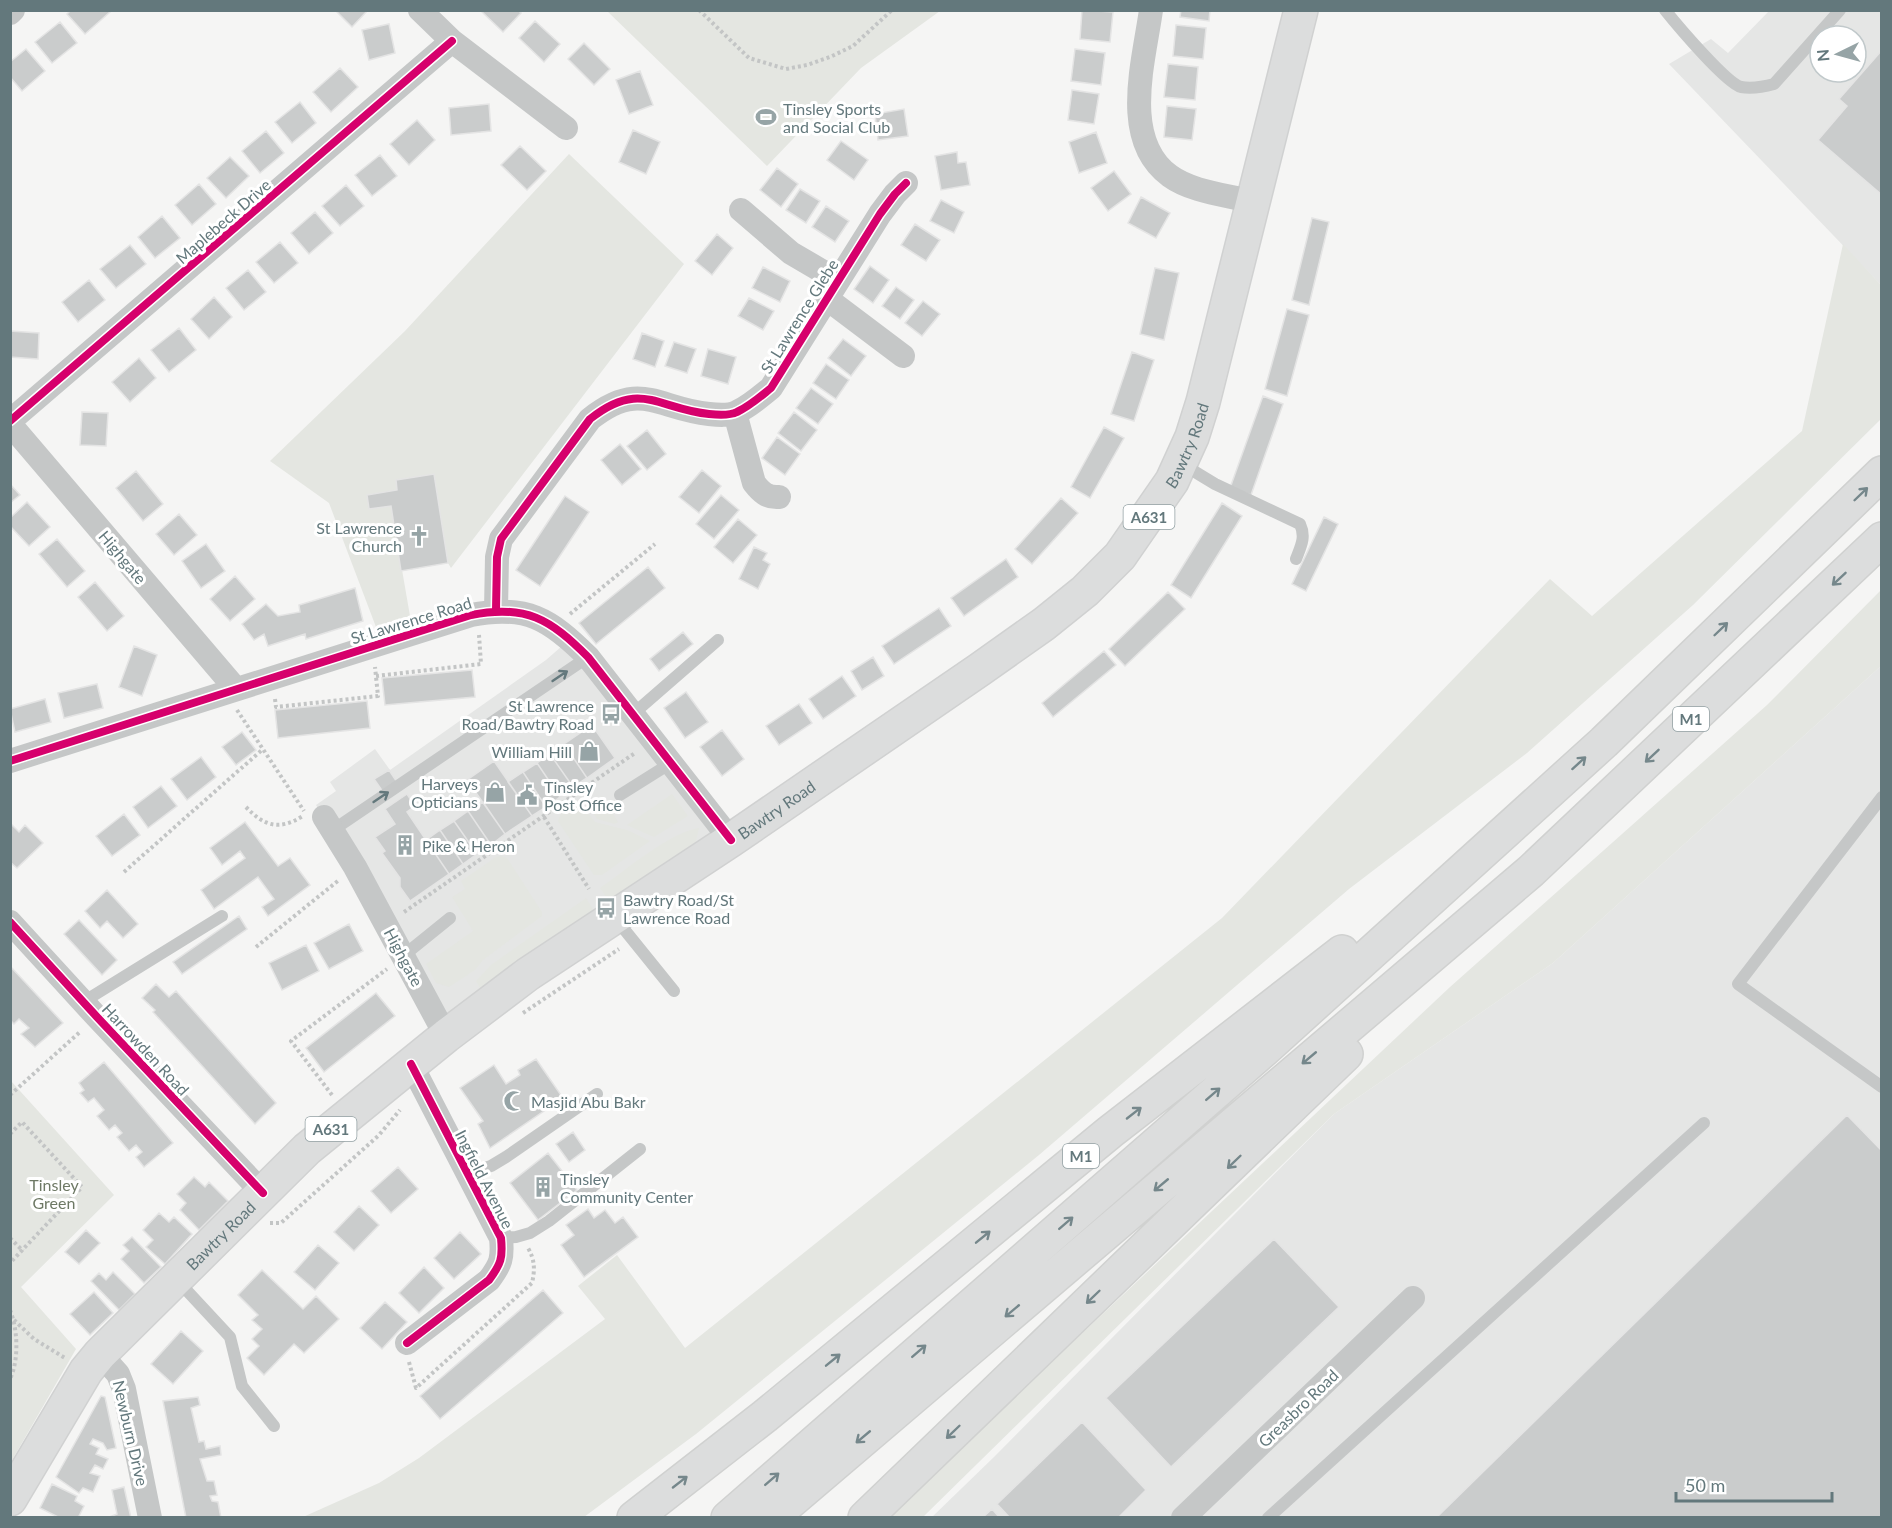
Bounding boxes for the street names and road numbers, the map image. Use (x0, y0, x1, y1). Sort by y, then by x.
street label: Maplebeck Drive (172, 175, 274, 267)
street label: St Lawrence Glebe (756, 255, 842, 377)
street label: Bawtry Road (1161, 400, 1212, 491)
road number: A631 (1124, 505, 1174, 529)
street label: Highgate (95, 527, 151, 587)
street label: St Lawrence Road (348, 593, 474, 647)
road number: M1 (1673, 707, 1709, 731)
street label: Bawtry Road (734, 776, 818, 842)
street label: Highgate (381, 925, 427, 989)
street label: Harrowden Road (99, 999, 193, 1099)
road number: A631 (306, 1117, 356, 1141)
street label: Ingfield Avenue (452, 1126, 518, 1232)
road number: M1 (1063, 1144, 1099, 1168)
street label: Bawtry Road (182, 1197, 259, 1273)
street label: Greasbro Road (1254, 1365, 1342, 1451)
street label: Newburn Drive (110, 1378, 152, 1488)

